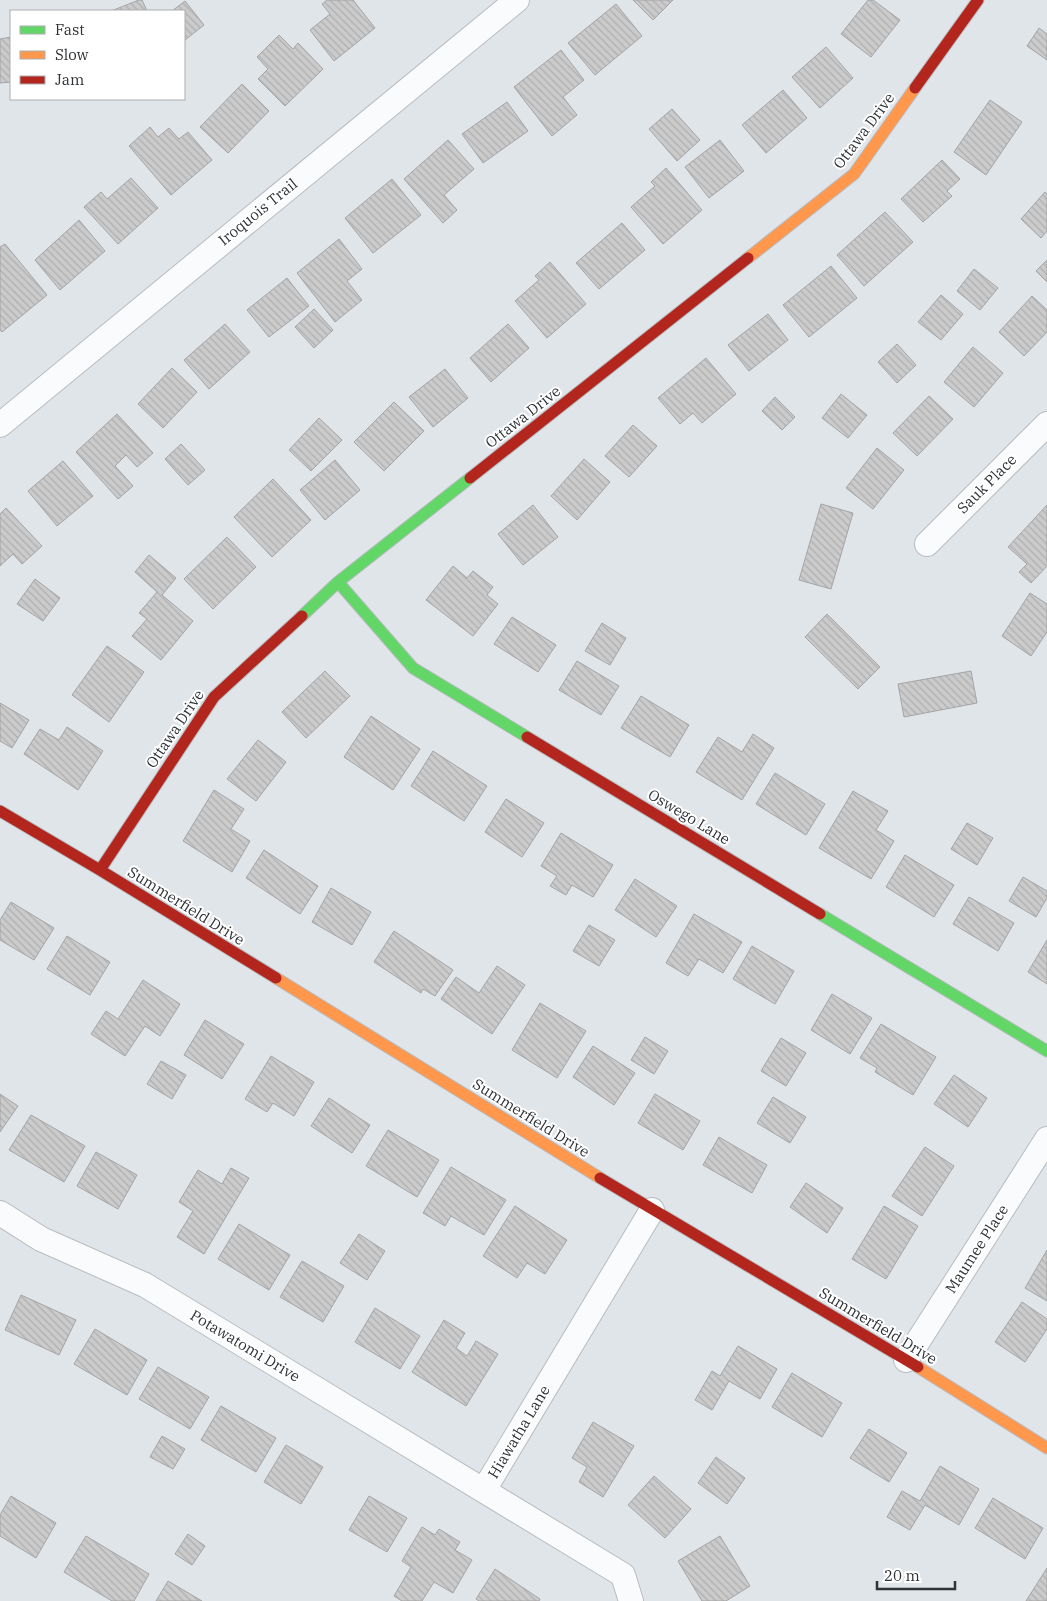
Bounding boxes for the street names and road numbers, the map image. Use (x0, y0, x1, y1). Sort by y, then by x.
street label: Ottawa Drive (829, 89, 898, 172)
street label: Iroquois Trail (214, 174, 301, 249)
street label: Ottawa Drive (481, 381, 564, 452)
street label: Sauk Place (953, 450, 1020, 517)
street label: Ottawa Drive (141, 686, 208, 771)
street label: Oswego Lane (645, 785, 734, 848)
street label: Summerfield Drive (124, 862, 248, 949)
street label: Summerfield Drive (469, 1074, 593, 1161)
street label: Maumee Place (941, 1201, 1012, 1297)
street label: Summerfield Drive (816, 1283, 941, 1368)
street label: Potawatomi Drive (187, 1305, 304, 1386)
street label: Hiawatha Lane (483, 1382, 554, 1482)

